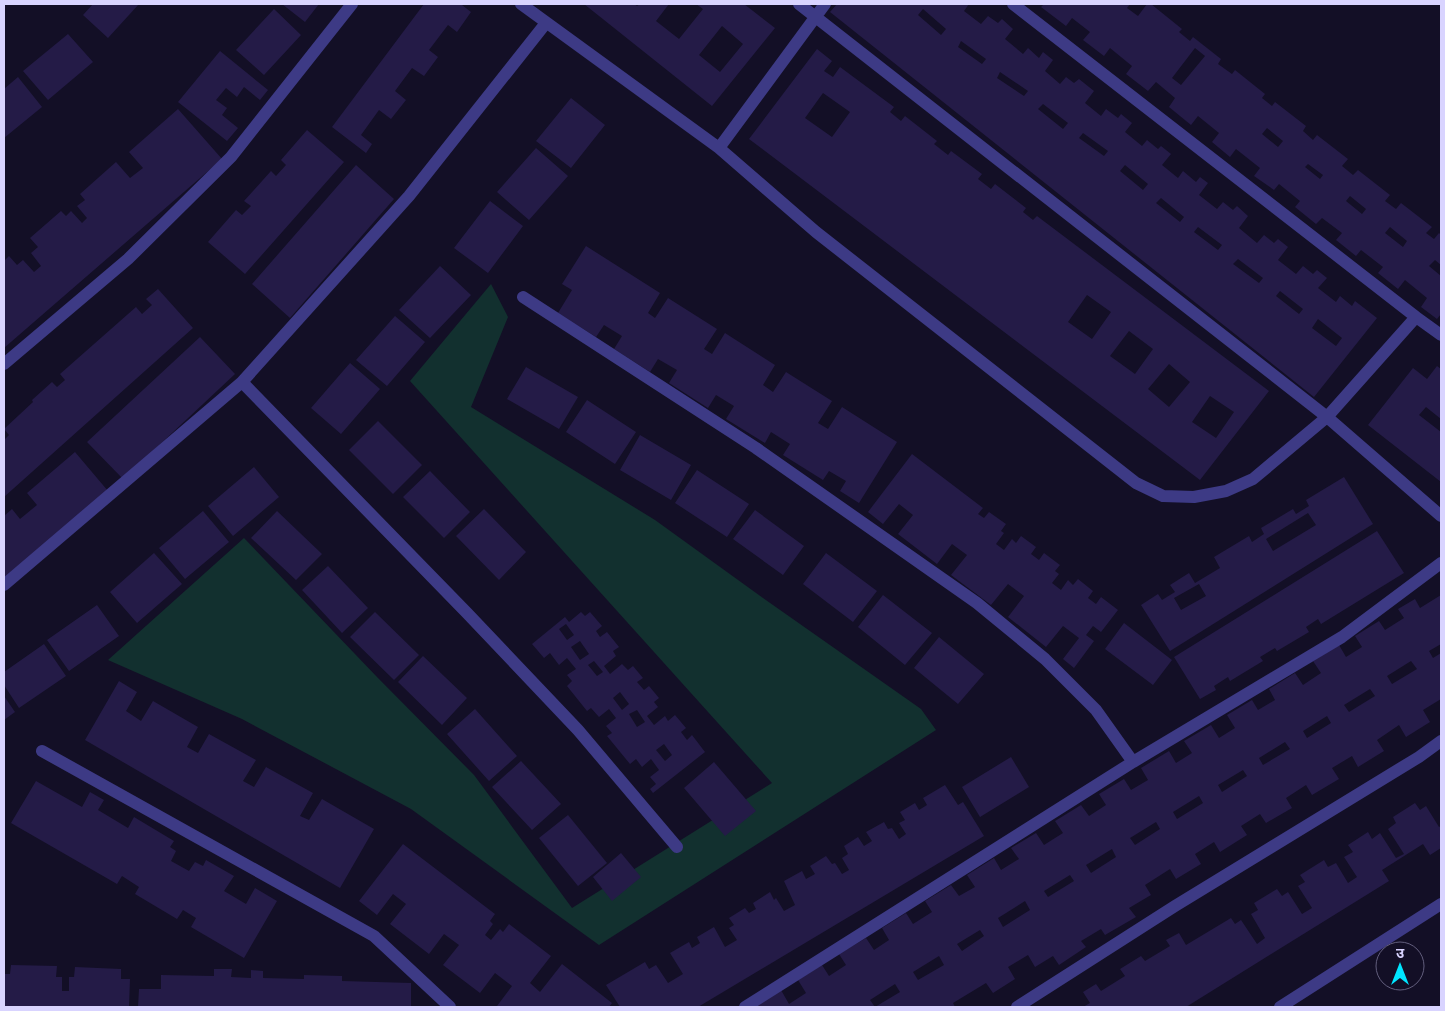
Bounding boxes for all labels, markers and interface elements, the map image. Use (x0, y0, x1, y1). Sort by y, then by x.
north arrow (1375, 941, 1425, 991)
text: उ (1396, 944, 1405, 961)

